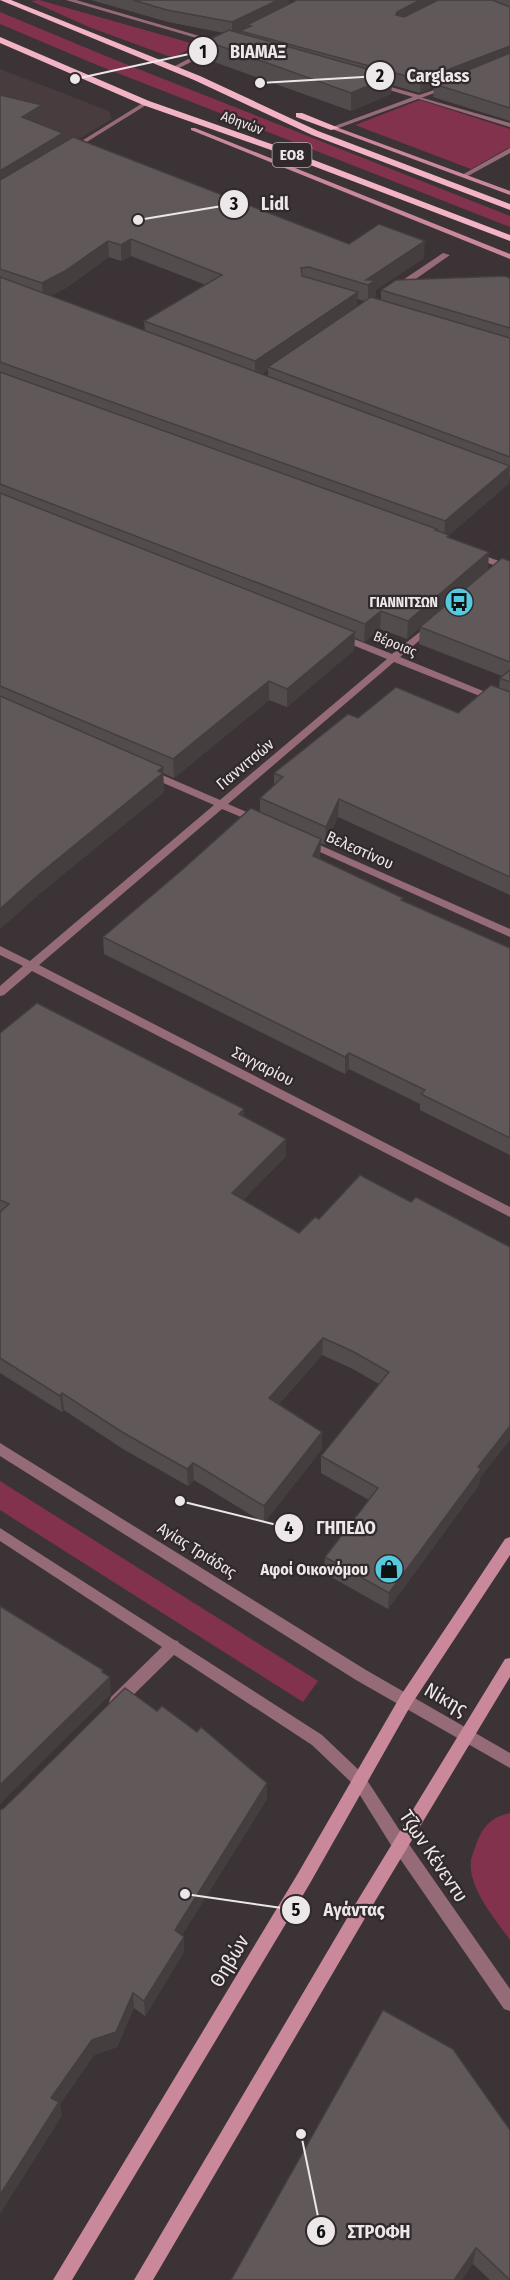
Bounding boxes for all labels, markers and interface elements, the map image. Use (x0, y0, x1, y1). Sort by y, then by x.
callout: ΒΙΑΜΑΞ (188, 33, 298, 69)
text: 1 (199, 41, 207, 63)
text: ΒΙΑΜΑΞ (230, 41, 286, 63)
callout: Carglass (365, 58, 482, 94)
text: 2 (375, 65, 384, 87)
text: Carglass (407, 65, 470, 87)
street label: Αθηνών (219, 108, 265, 138)
road number: ΕΟ8 (272, 143, 312, 167)
callout: Lidl (219, 186, 301, 222)
text: 3 (229, 193, 239, 215)
text: Lidl (261, 193, 289, 215)
bus stop icon: ΓΙΑΝΝΙΤΣΩΝ (443, 586, 475, 618)
place label: ΓΙΑΝΝΙΤΣΩΝ (370, 594, 438, 611)
street label: Βέροιας (371, 628, 419, 660)
street label: Γιαννιτσών (212, 734, 278, 794)
street label: Βελεστίνου (323, 827, 397, 873)
street label: Σαγγαρίου (229, 1042, 297, 1090)
callout: ΓΗΠΕΔΟ (274, 1510, 388, 1546)
text: 4 (284, 1517, 294, 1539)
text: ΓΗΠΕΔΟ (316, 1517, 376, 1539)
street label: Αγίας Τριάδας (154, 1518, 240, 1582)
shop icon: Αφοί Οικονόμου (373, 1553, 405, 1585)
place label: Αφοί Οικονόμου (259, 1560, 368, 1579)
street label: Νίκης (420, 1677, 472, 1721)
street label: Τζων Κένεντυ (394, 1805, 474, 1907)
callout: Αγάντας (281, 1892, 396, 1928)
text: 5 (292, 1899, 301, 1921)
text: Αγάντας (322, 1899, 385, 1921)
street label: Θηβών (204, 1930, 254, 1991)
callout: ΣΤΡΟΦΗ (306, 2213, 422, 2249)
text: 6 (316, 2221, 326, 2243)
text: ΣΤΡΟΦΗ (348, 2221, 410, 2243)

